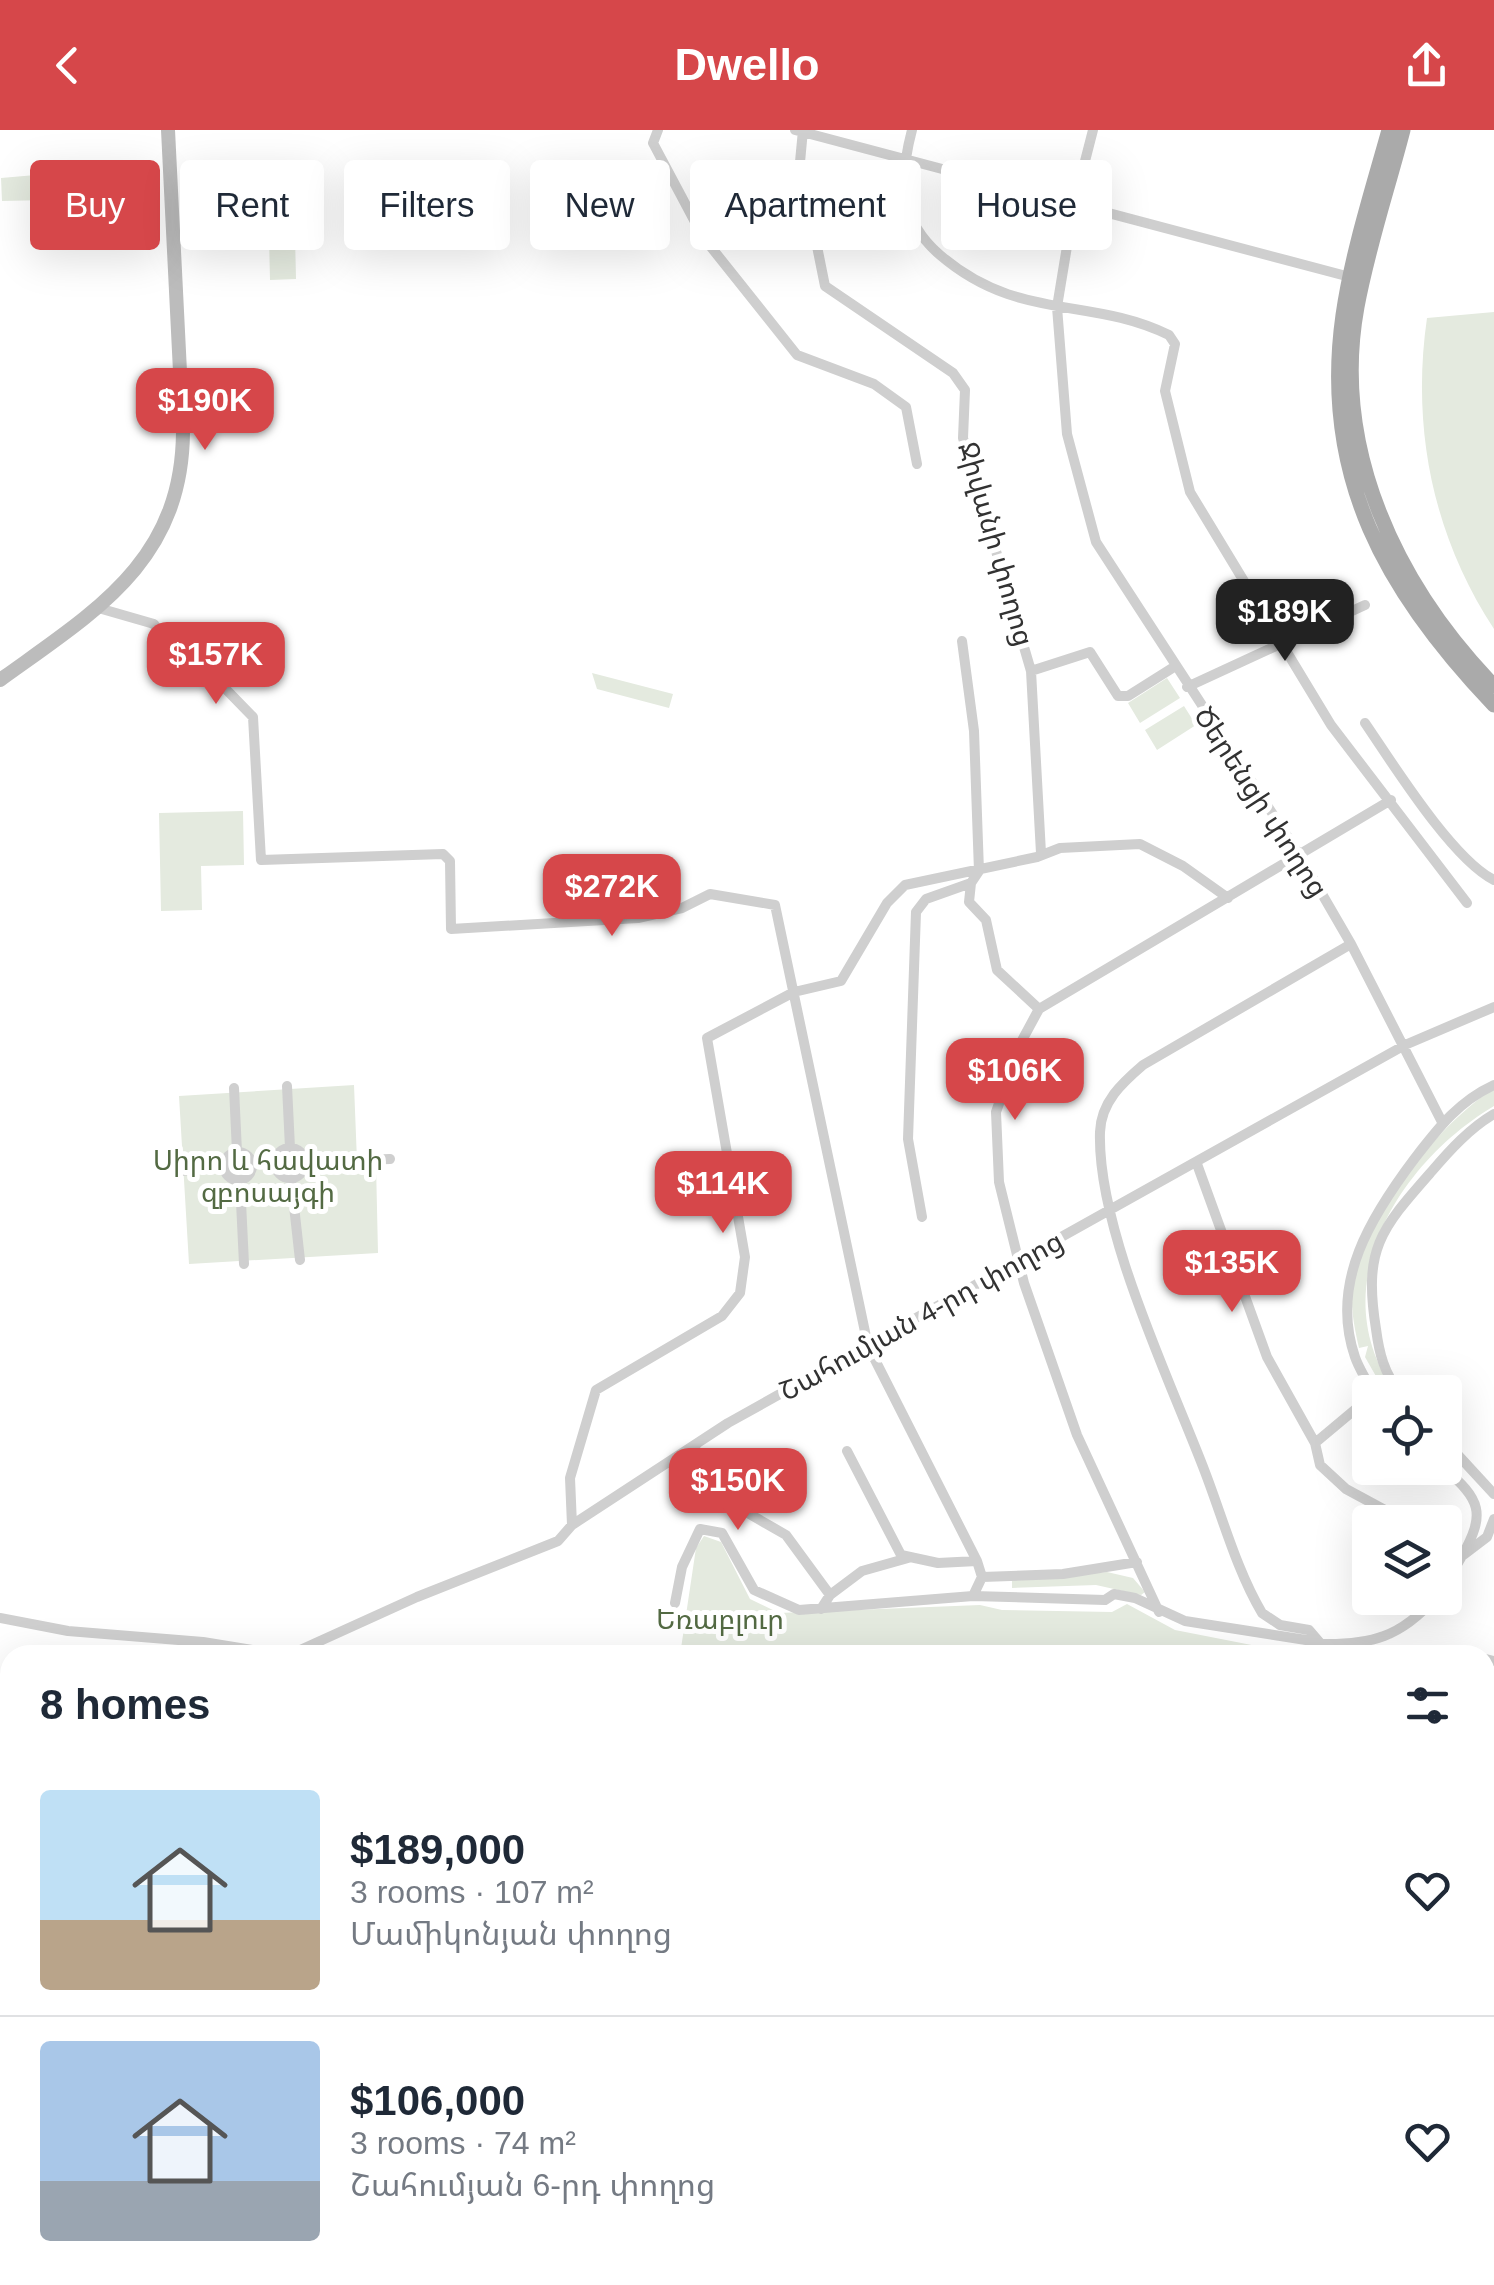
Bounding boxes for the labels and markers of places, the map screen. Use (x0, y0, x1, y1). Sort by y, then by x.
pin: $190K (135, 368, 275, 453)
pin: $189K (1215, 579, 1355, 664)
pin: $157K (146, 622, 286, 707)
pin: $272K (542, 854, 682, 939)
pin: $106K (945, 1038, 1085, 1123)
pin: $114K (653, 1151, 793, 1236)
pin: $135K (1162, 1230, 1302, 1315)
pin: $150K (668, 1448, 808, 1533)

